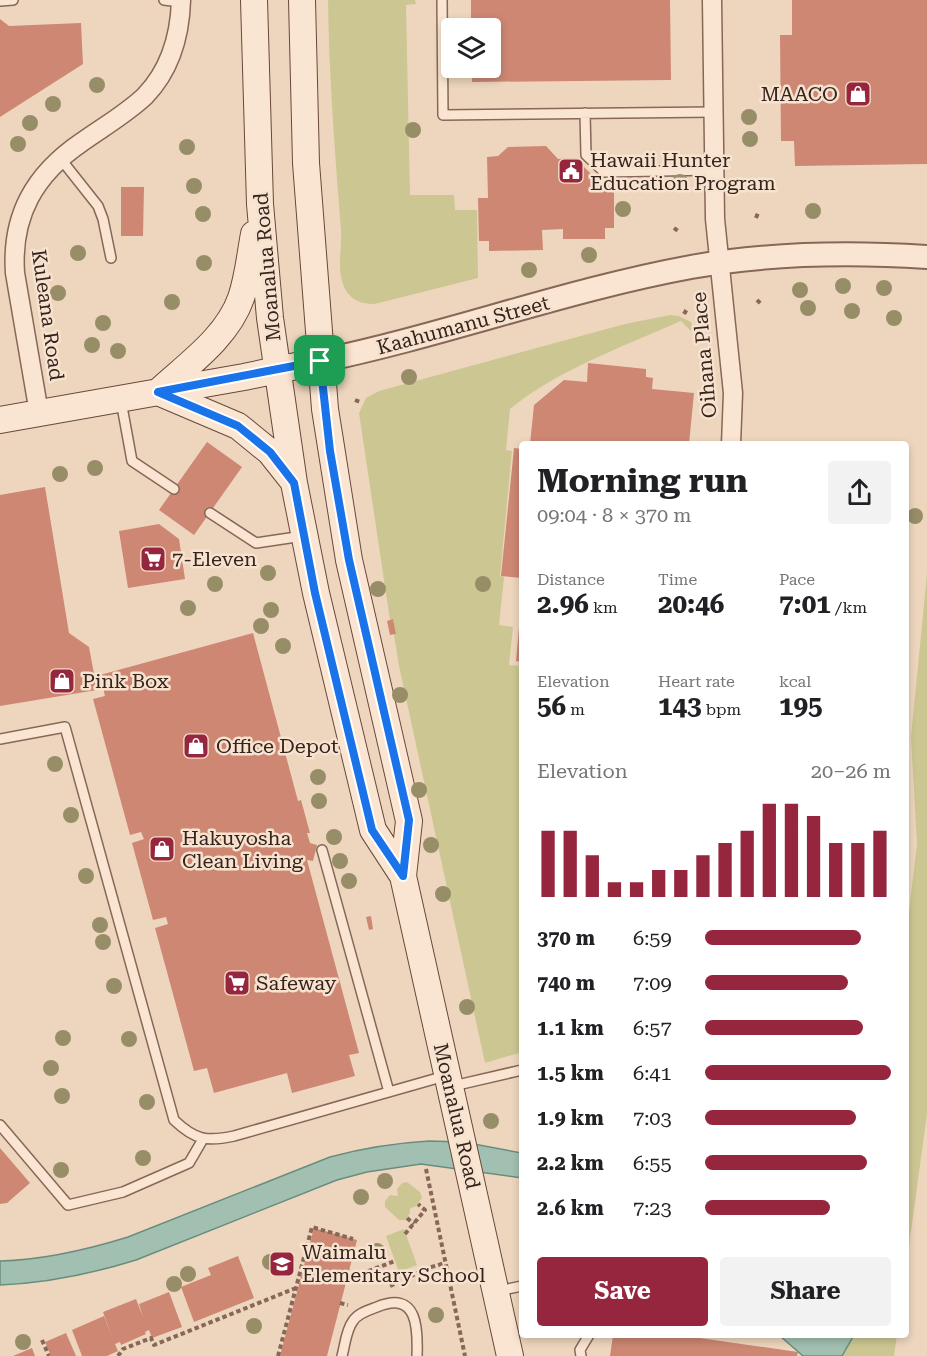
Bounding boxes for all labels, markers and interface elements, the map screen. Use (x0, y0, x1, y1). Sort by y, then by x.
map controls (441, 18, 501, 78)
button: layers (441, 18, 501, 78)
shop icon: MAACO (843, 79, 873, 109)
place label: MAACO (761, 82, 838, 106)
place label: Hawaii Hunter Education Program (590, 148, 776, 195)
public building icon: Hawaii Hunter Education Program (556, 156, 586, 186)
street label: Moanalua Road (249, 191, 285, 342)
street label: Kuleana Road (27, 248, 69, 382)
street label: Kaahumanu Street (374, 290, 552, 360)
street label: Oihana Place (687, 291, 721, 419)
pin (294, 335, 345, 386)
icon: arrive (303, 344, 336, 377)
text: Morning run (537, 461, 748, 500)
button: share (828, 461, 891, 524)
text: 09:04 · 8 × 370 m (537, 503, 692, 527)
supermarket icon: 7-Eleven (138, 544, 168, 574)
place label: 7-Eleven (172, 547, 257, 571)
text: Distance (537, 570, 605, 589)
text: Time (658, 570, 697, 589)
text: Pace (779, 570, 815, 589)
text: 2.96 (537, 589, 589, 619)
text: 20:46 (658, 589, 724, 619)
text: 7:01 (779, 589, 831, 619)
text: km (589, 598, 618, 617)
text: /km (831, 598, 867, 617)
shop icon: Pink Box (47, 666, 77, 696)
place label: Pink Box (82, 669, 169, 693)
text: Elevation (537, 672, 610, 691)
text: Heart rate (658, 672, 735, 691)
text: kcal (779, 672, 811, 691)
text: 56 (537, 691, 566, 721)
text: 143 (658, 691, 702, 721)
text: 195 (779, 691, 823, 721)
text: m (566, 700, 585, 719)
text: bpm (702, 700, 741, 719)
shop icon: Office Depot (181, 731, 211, 761)
place label: Office Depot (216, 734, 339, 758)
text: Elevation (537, 759, 628, 783)
text: 20–26 m (811, 759, 891, 783)
place label: Hakuyosha Clean Living (182, 826, 304, 873)
shop icon: Hakuyosha Clean Living (147, 834, 177, 864)
text: 370 m (537, 926, 595, 950)
text: 6:59 (633, 926, 672, 950)
supermarket icon: Safeway (222, 968, 252, 998)
place label: Safeway (256, 971, 336, 995)
text: 740 m (537, 971, 595, 995)
text: 7:09 (633, 971, 672, 995)
text: 1.1 km (537, 1016, 604, 1040)
text: 6:57 (633, 1016, 672, 1040)
street label: Moanalua Road (429, 1041, 486, 1192)
text: 1.5 km (537, 1061, 604, 1085)
text: 6:41 (633, 1061, 672, 1085)
text: 1.9 km (537, 1106, 604, 1130)
text: 7:03 (633, 1106, 672, 1130)
text: 2.2 km (537, 1151, 604, 1175)
text: 6:55 (633, 1151, 672, 1175)
text: 2.6 km (537, 1196, 604, 1220)
text: 7:23 (633, 1196, 672, 1220)
place label: Waimalu Elementary School (302, 1240, 485, 1287)
school or university icon: Waimalu Elementary School (267, 1249, 297, 1279)
button: Save (537, 1257, 708, 1326)
button: Share (720, 1257, 891, 1326)

